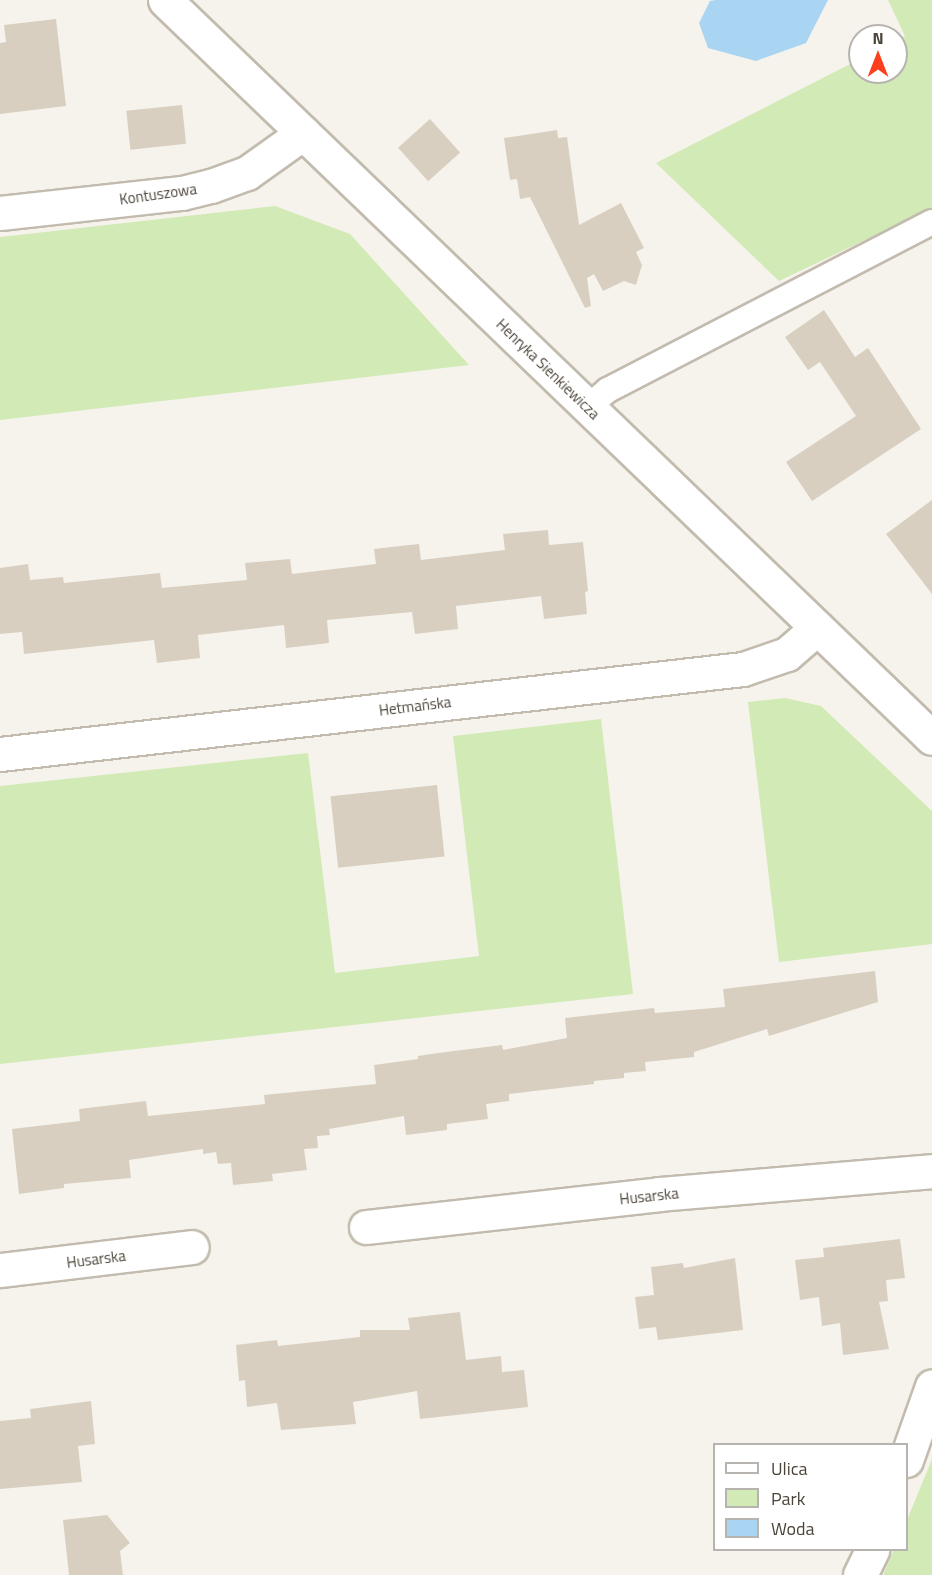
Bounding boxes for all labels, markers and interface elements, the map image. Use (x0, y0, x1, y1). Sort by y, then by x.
north arrow (848, 24, 908, 84)
text: N (872, 26, 884, 50)
street label: Kontuszowa (118, 180, 198, 208)
street label: Henryka Sienkiewicza (493, 315, 603, 423)
street label: Hetmańska (378, 693, 452, 719)
street label: Husarska (619, 1184, 679, 1208)
street label: Husarska (65, 1246, 127, 1272)
legend (713, 1443, 908, 1551)
text: Ulica (771, 1455, 808, 1482)
text: Park (771, 1485, 805, 1512)
text: Woda (771, 1515, 815, 1542)

